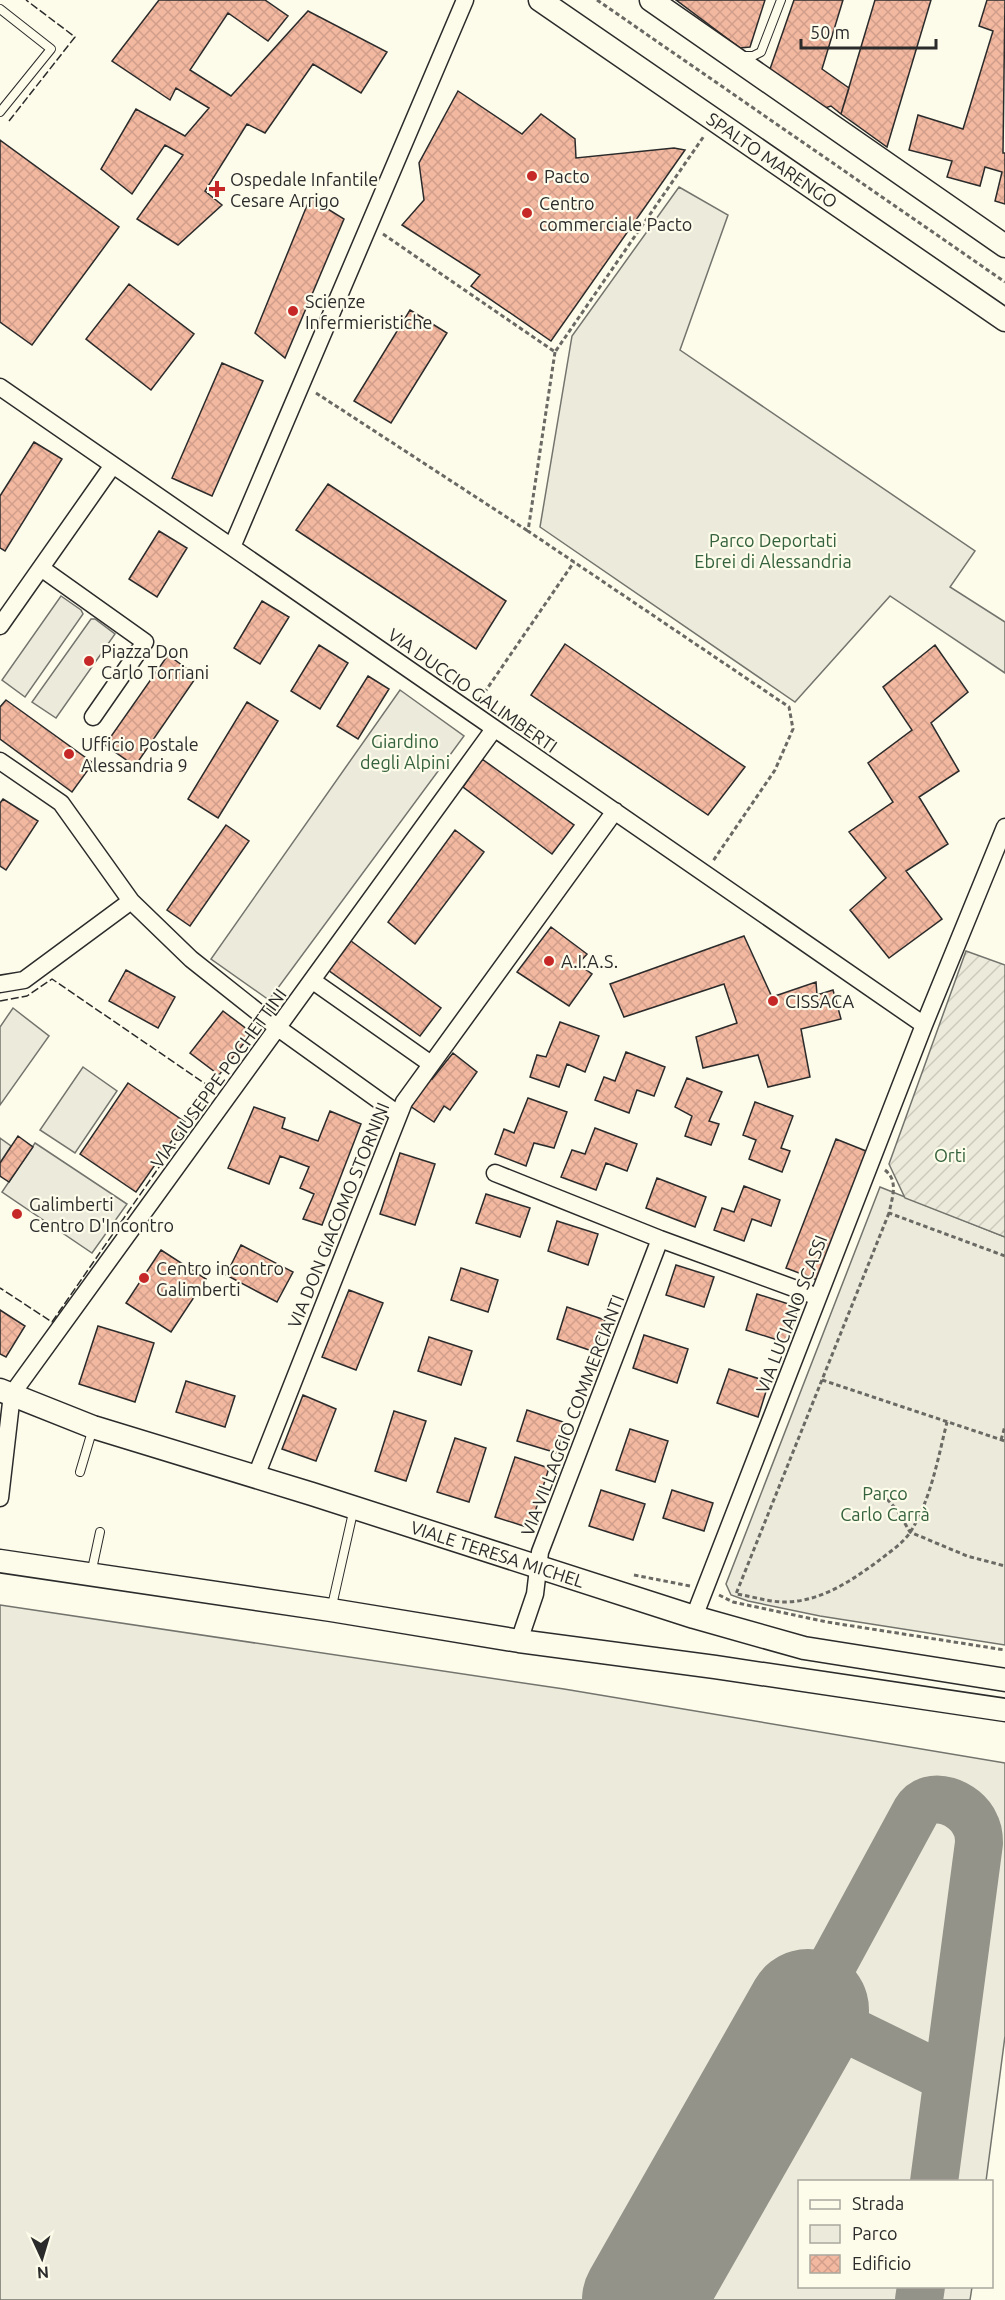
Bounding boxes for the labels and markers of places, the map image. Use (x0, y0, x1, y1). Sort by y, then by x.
place label: Pacto (544, 166, 590, 186)
place label: Ospedale Infantile Cesare Arrigo (230, 169, 378, 210)
marker: Pacto (525, 169, 539, 183)
marker: Ospedale Infantile Cesare Arrigo (208, 180, 226, 198)
place label: Centro commerciale Pacto (539, 193, 692, 234)
marker: Centro commerciale Pacto (520, 206, 534, 220)
place label: Scienze Infermieristiche (305, 291, 432, 332)
marker: Scienze Infermieristiche (286, 304, 300, 318)
place label: Piazza Don Carlo Torriani (101, 641, 209, 682)
marker: Piazza Don Carlo Torriani (82, 654, 96, 668)
place label: Ufficio Postale Alessandria 9 (81, 734, 199, 775)
marker: Ufficio Postale Alessandria 9 (62, 747, 76, 761)
place label: A.I.A.S. (561, 951, 618, 971)
marker: A.I.A.S. (542, 954, 556, 968)
place label: CISSACA (785, 991, 854, 1011)
marker: CISSACA (766, 994, 780, 1008)
place label: Galimberti Centro D'Incontro (29, 1194, 174, 1235)
marker: Galimberti Centro D'Incontro (10, 1207, 24, 1221)
place label: Centro incontro Galimberti (156, 1258, 284, 1299)
marker: Centro incontro Galimberti (137, 1271, 151, 1285)

